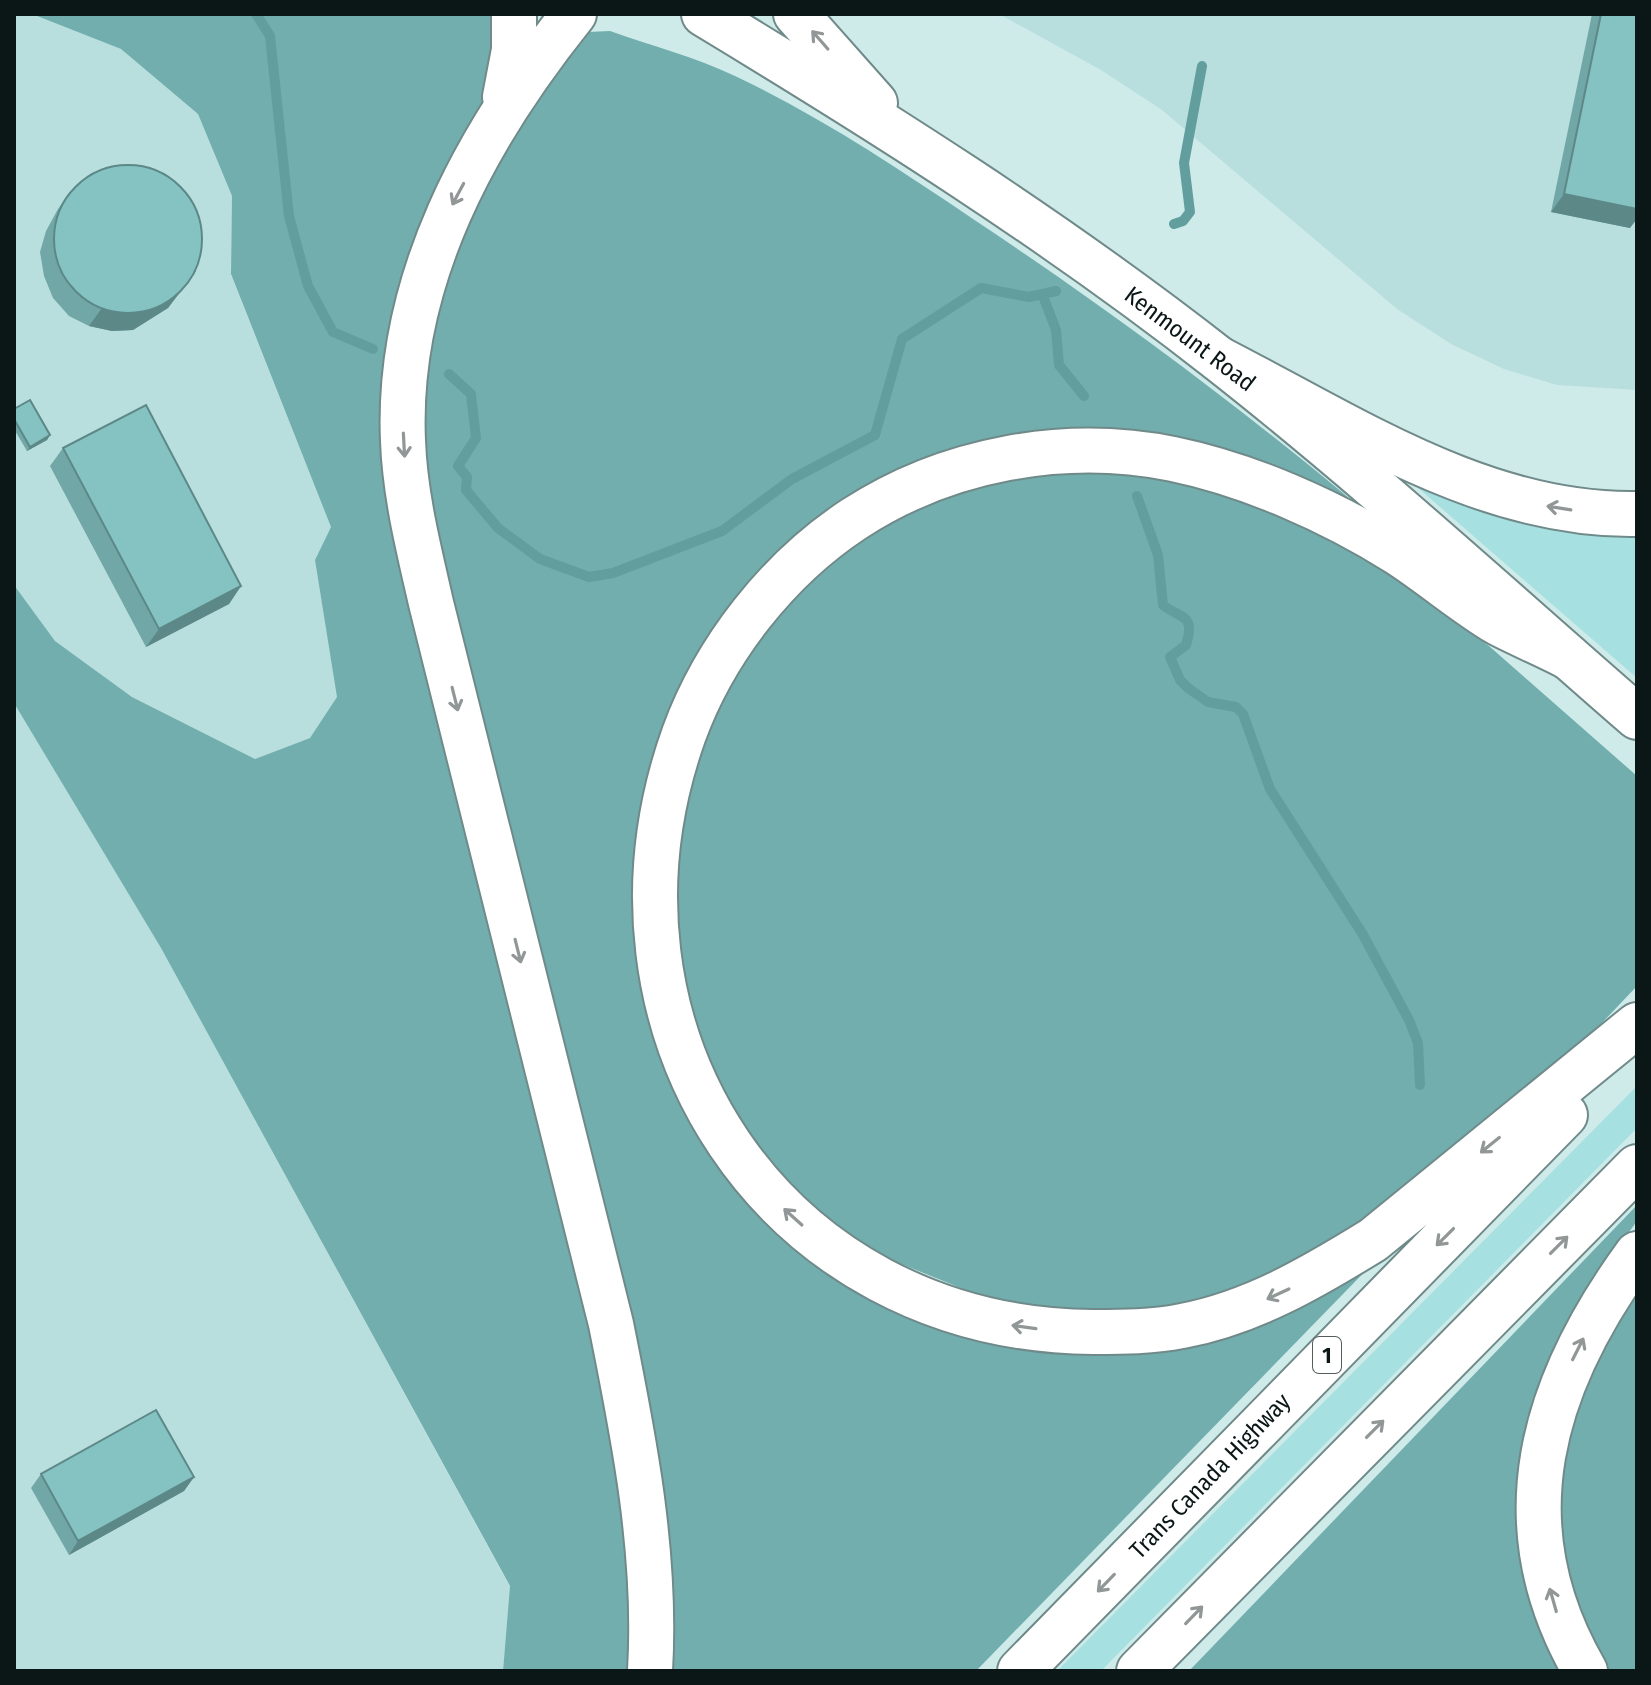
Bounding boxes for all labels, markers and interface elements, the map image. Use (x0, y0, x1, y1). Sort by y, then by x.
one-way arrow (811, 31, 829, 51)
one-way arrow (450, 182, 466, 205)
street label: Kenmount Road (1119, 281, 1261, 397)
one-way arrow (396, 431, 411, 458)
one-way arrow (1547, 500, 1573, 515)
one-way arrow (449, 686, 464, 711)
one-way arrow (511, 938, 526, 964)
one-way arrow (1480, 1136, 1500, 1154)
one-way arrow (783, 1209, 803, 1227)
one-way arrow (1435, 1227, 1454, 1247)
one-way arrow (1549, 1236, 1569, 1255)
one-way arrow (1266, 1287, 1290, 1302)
one-way arrow (1012, 1319, 1037, 1334)
road number: 1 (1313, 1337, 1341, 1373)
one-way arrow (1571, 1337, 1587, 1361)
street label: Trans Canada Highway (1124, 1387, 1296, 1564)
one-way arrow (1365, 1420, 1384, 1439)
one-way arrow (1097, 1573, 1116, 1592)
one-way arrow (1545, 1587, 1560, 1613)
one-way arrow (1184, 1605, 1203, 1625)

